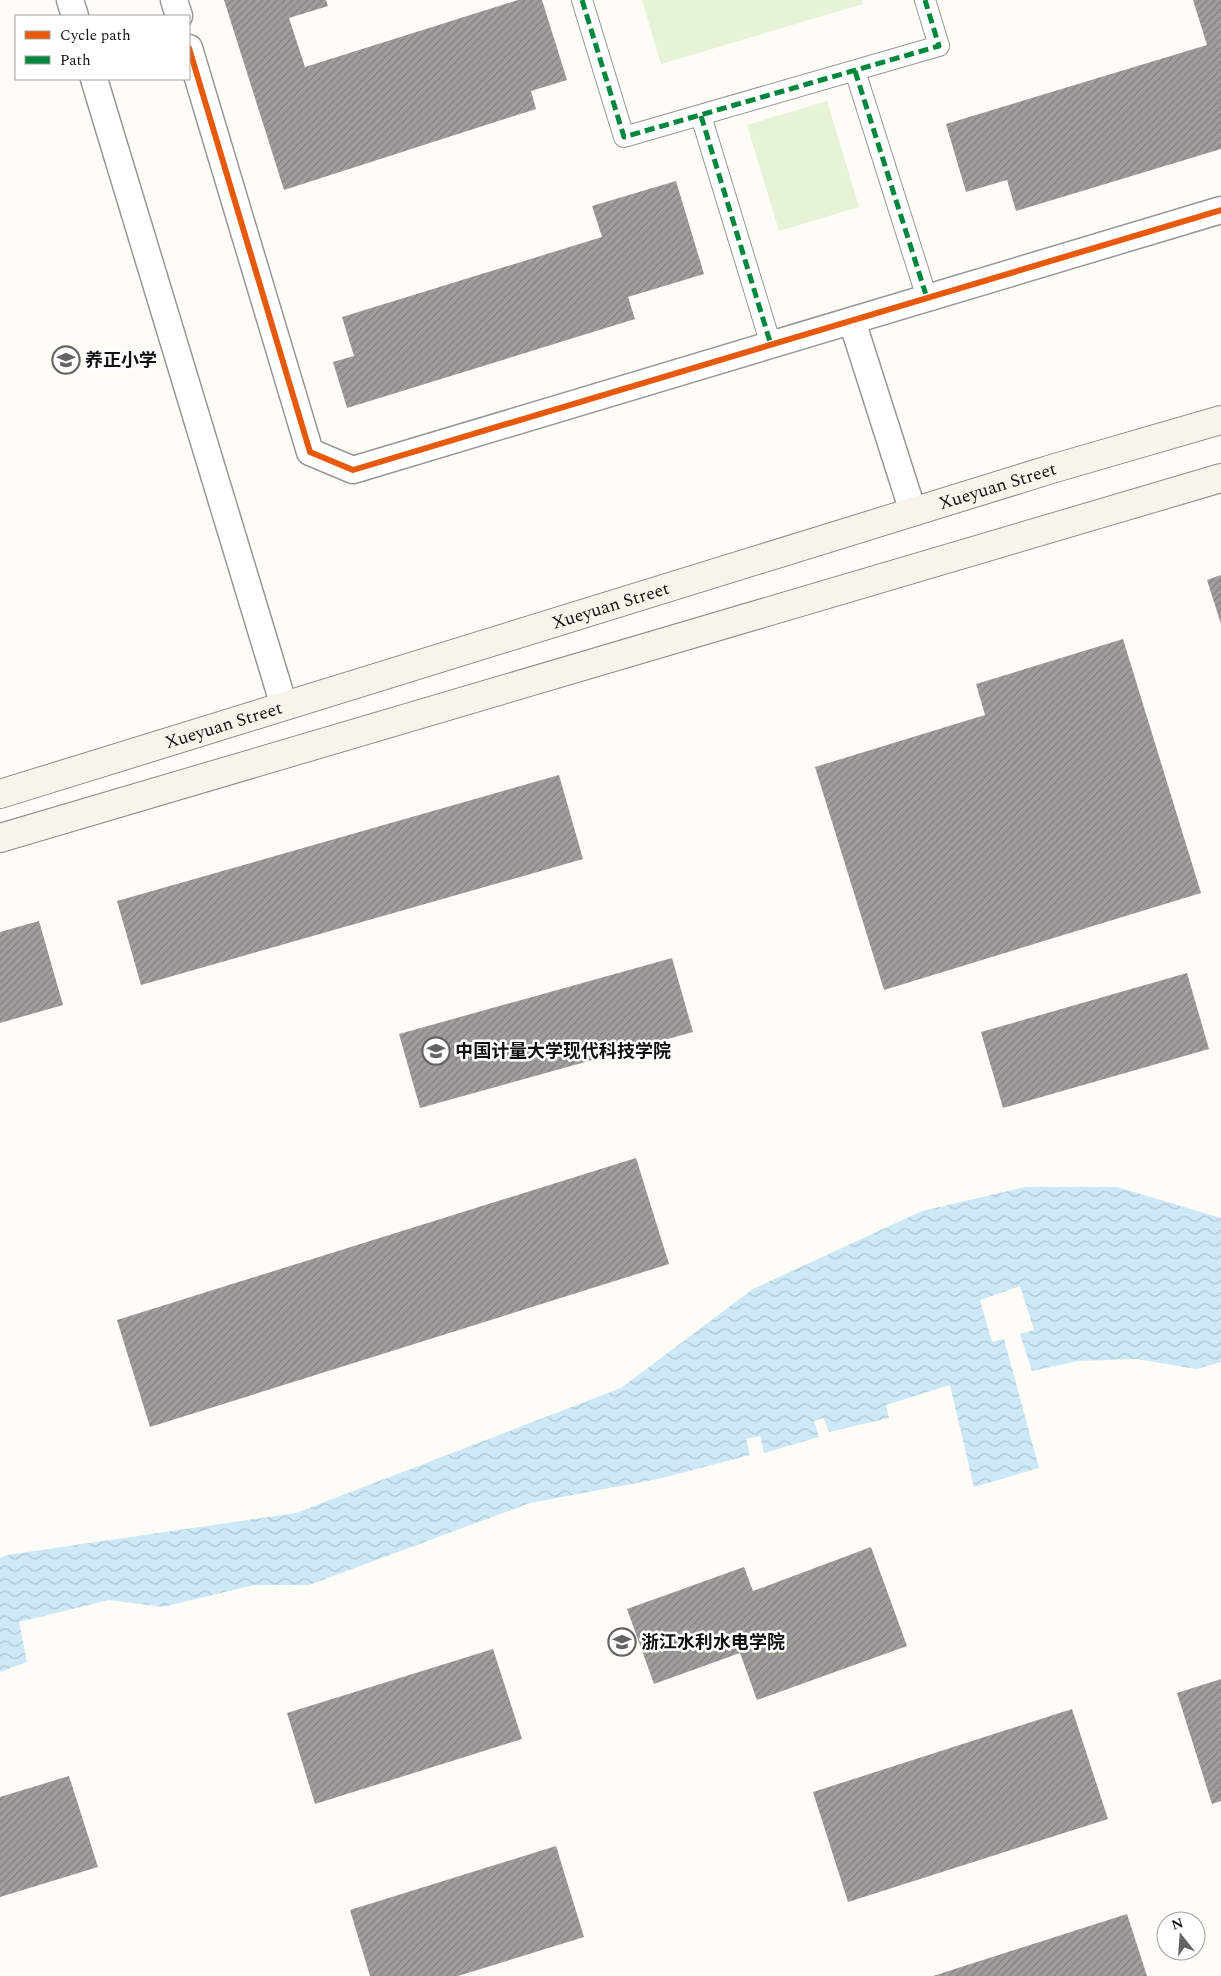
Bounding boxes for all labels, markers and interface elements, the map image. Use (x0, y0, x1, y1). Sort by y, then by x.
legend (15, 15, 190, 80)
text: Cycle path (60, 24, 131, 47)
text: Path (60, 49, 91, 72)
school or university icon: 养正小学 (51, 345, 81, 375)
place label: 养正小学 (85, 347, 157, 374)
street label: Xueyuan Street (936, 455, 1060, 517)
street label: Xueyuan Street (549, 575, 673, 637)
street label: Xueyuan Street (162, 695, 286, 756)
school or university icon: 中国计量大学现代科技学院 (421, 1036, 451, 1066)
place label: 中国计量大学现代科技学院 (455, 1038, 671, 1065)
school or university icon: 浙江水利水电学院 (607, 1627, 637, 1657)
place label: 浙江水利水电学院 (641, 1629, 785, 1656)
north arrow (1156, 1911, 1206, 1961)
text: N (1169, 1912, 1186, 1936)

